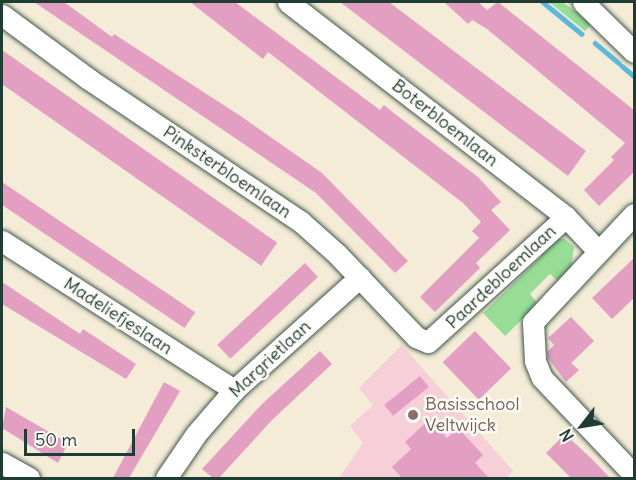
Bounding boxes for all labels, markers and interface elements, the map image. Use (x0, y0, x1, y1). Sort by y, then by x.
street label: Boterbloemlaan (387, 75, 503, 171)
street label: Pinksterbloemlaan (159, 121, 295, 223)
street label: Paardebloemlaan (441, 220, 561, 334)
street label: Madeliefjeslaan (60, 273, 176, 359)
street label: Margrietlaan (225, 316, 315, 402)
place label: Basisschool Veltwijck (425, 394, 519, 436)
north arrow (552, 396, 612, 456)
marker: Basisschool Veltwijck (406, 408, 420, 422)
scale bar (27, 417, 138, 455)
text: N (555, 425, 578, 445)
text: 50 m (35, 428, 77, 451)

